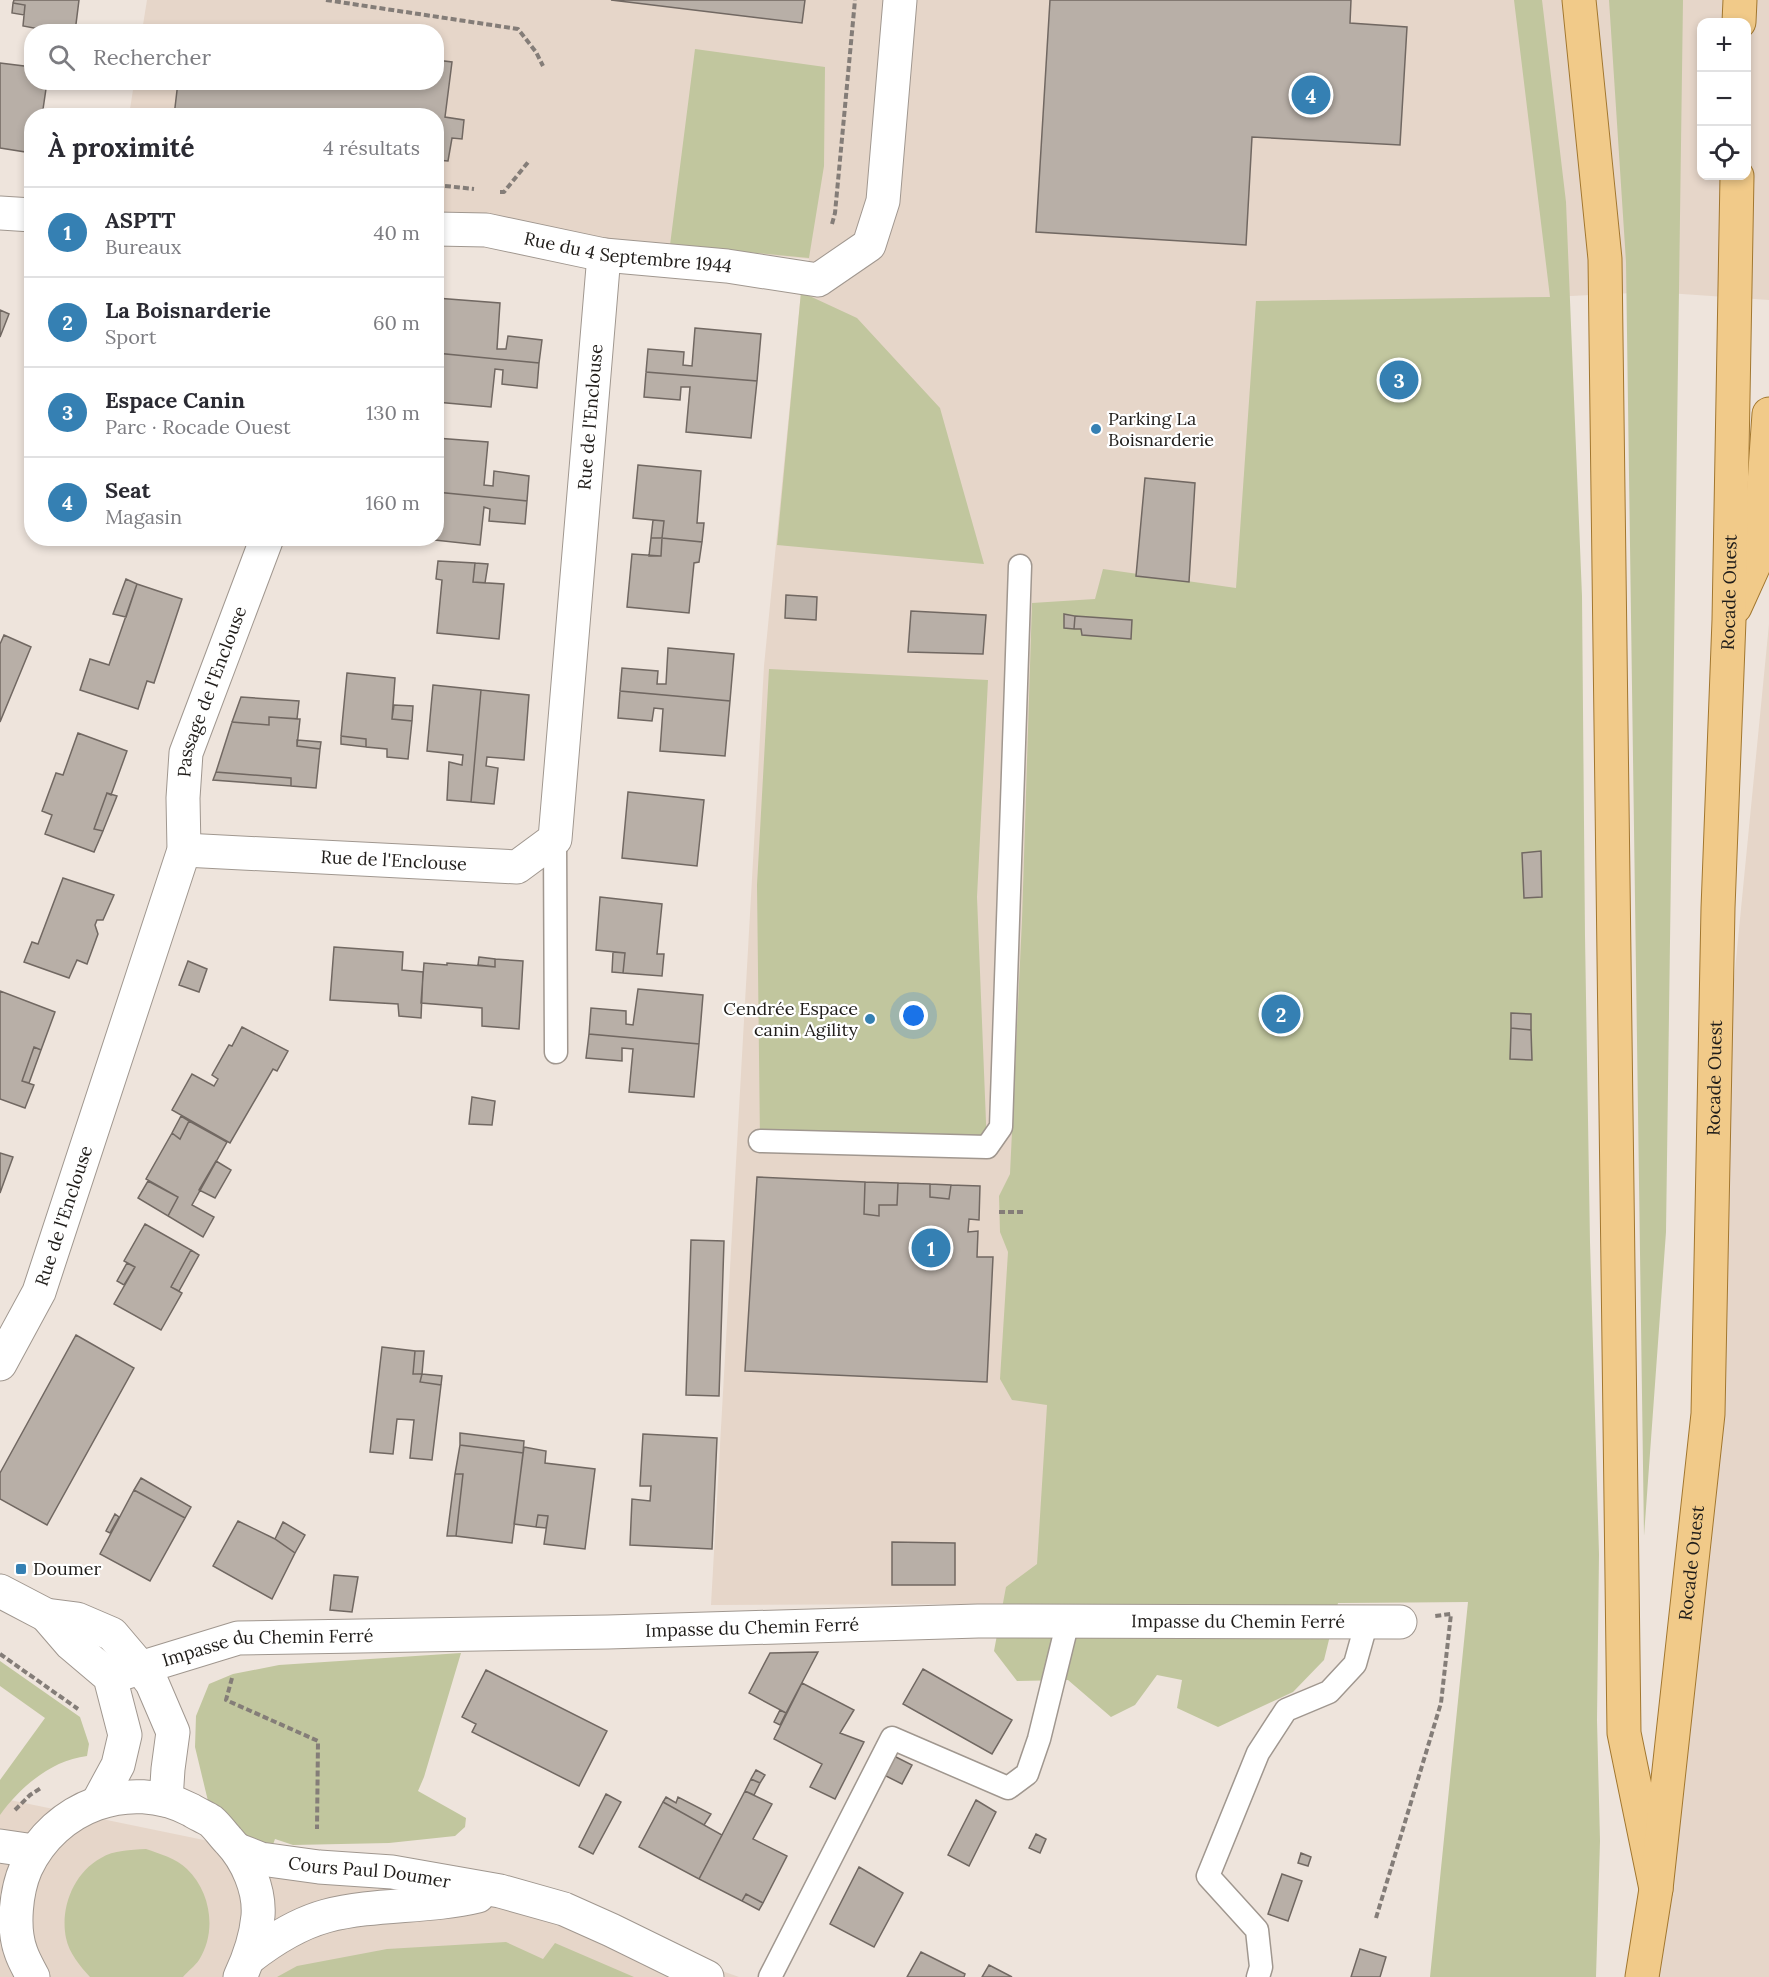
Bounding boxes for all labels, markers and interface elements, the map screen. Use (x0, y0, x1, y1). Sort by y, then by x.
map controls (1697, 18, 1751, 180)
button: + (1697, 18, 1751, 72)
search box (24, 24, 444, 90)
icon: search (45, 41, 78, 74)
text: Rechercher (93, 43, 211, 71)
pin: 4 (1292, 72, 1330, 118)
button: − (1697, 72, 1751, 126)
button: locate (1697, 126, 1751, 180)
text: À proximité (48, 131, 194, 164)
text: 4 résultats (323, 135, 420, 160)
text: ASPTT (105, 206, 176, 234)
text: 1 (63, 220, 72, 245)
text: 40 m (374, 220, 420, 245)
street label: Rue du 4 Septembre 1944 (522, 226, 734, 278)
text: Bureaux (105, 234, 181, 259)
text: La Boisnarderie (105, 296, 271, 324)
text: 2 (62, 310, 73, 335)
text: 60 m (373, 310, 420, 335)
text: Sport (105, 324, 156, 349)
street label: Rue de l'Enclouse (572, 343, 608, 491)
pin: 3 (1380, 358, 1418, 403)
text: Espace Canin (105, 386, 245, 414)
text: 3 (62, 400, 73, 425)
text: 130 m (366, 400, 420, 425)
place label: Parking La Boisnarderie (1108, 407, 1214, 451)
text: Parc · Rocade Ouest (105, 414, 291, 439)
marker: Parking La Boisnarderie (1089, 422, 1103, 436)
text: Seat (105, 476, 151, 504)
text: 4 (62, 490, 73, 515)
text: 160 m (366, 490, 420, 515)
text: Magasin (105, 504, 182, 529)
street label: Rocade Ouest (1716, 534, 1742, 651)
street label: Passage de l'Enclouse (172, 603, 251, 778)
street label: Rue de l'Enclouse (320, 845, 468, 875)
pin: 2 (1262, 992, 1300, 1036)
place label: Cendrée Espace canin Agility (723, 997, 858, 1041)
your location (899, 1001, 928, 1030)
marker: Cendrée Espace canin Agility (863, 1012, 877, 1026)
street label: Rocade Ouest (1701, 1020, 1727, 1136)
street label: Rue de l'Enclouse (30, 1142, 97, 1289)
pin: 1 (912, 1226, 950, 1270)
street label: Rocade Ouest (1673, 1504, 1709, 1622)
place label: Doumer (33, 1557, 102, 1580)
marker: Doumer (14, 1562, 28, 1576)
street label: Impasse du Chemin Ferré (1131, 1609, 1345, 1633)
street label: Impasse du Chemin Ferré (645, 1613, 860, 1642)
street label: Impasse du Chemin Ferré (159, 1624, 374, 1672)
street label: Cours Paul Doumer (287, 1851, 453, 1893)

